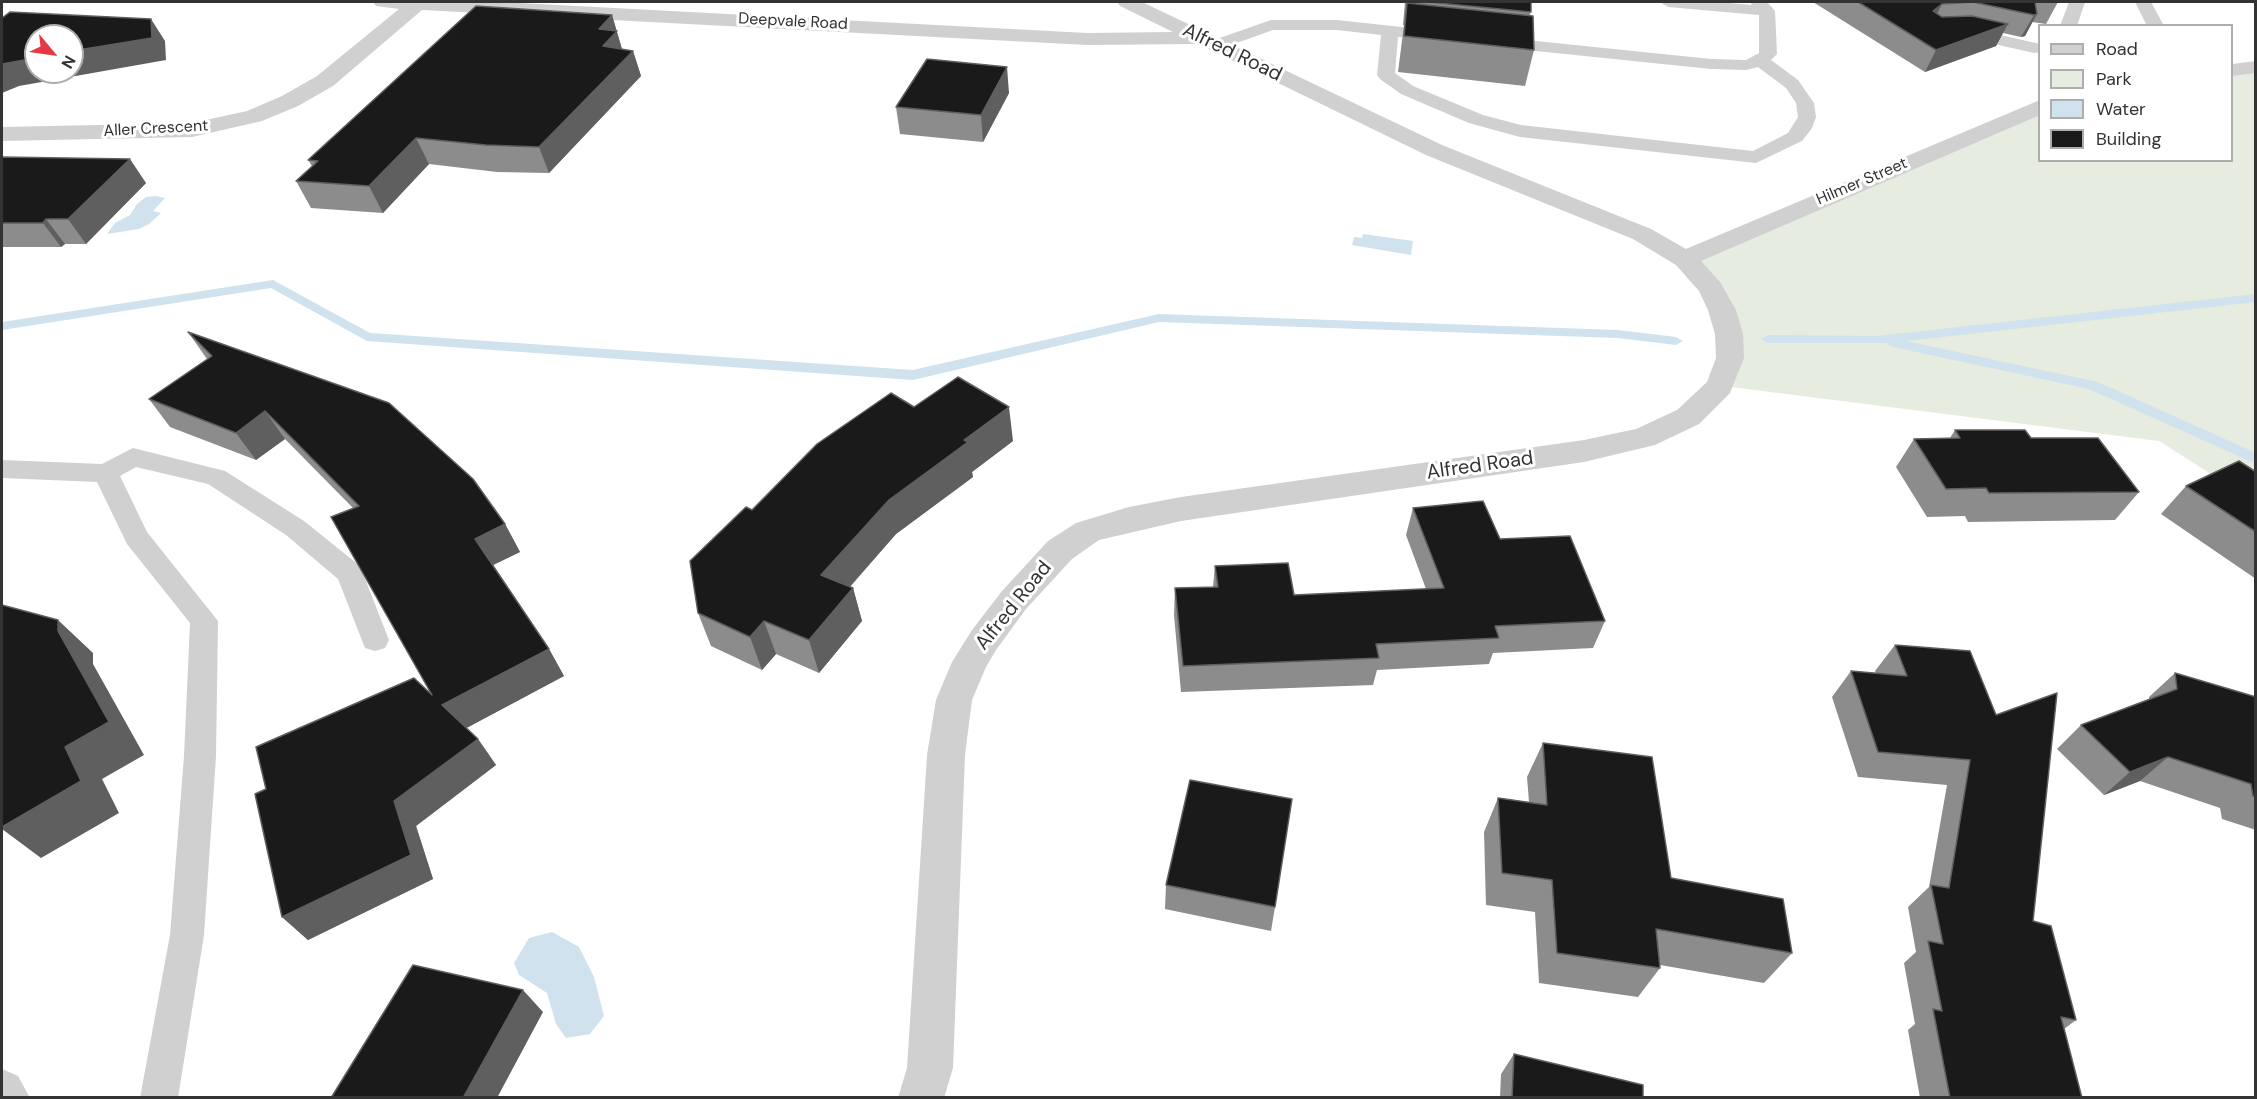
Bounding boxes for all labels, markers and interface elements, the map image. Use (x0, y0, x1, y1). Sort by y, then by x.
street label: Deepvale Road (738, 10, 848, 34)
street label: Alfred Road (1179, 19, 1285, 87)
north arrow (24, 24, 84, 84)
legend (2038, 24, 2233, 162)
text: Road (2096, 37, 2138, 61)
text: N (56, 52, 80, 72)
text: Park (2096, 67, 2132, 91)
text: Water (2096, 97, 2146, 121)
street label: Aller Crescent (103, 117, 209, 141)
text: Building (2096, 127, 2161, 151)
street label: Hilmer Street (1814, 154, 1910, 210)
street label: Alfred Road (1425, 447, 1535, 485)
street label: Alfred Road (971, 557, 1057, 655)

